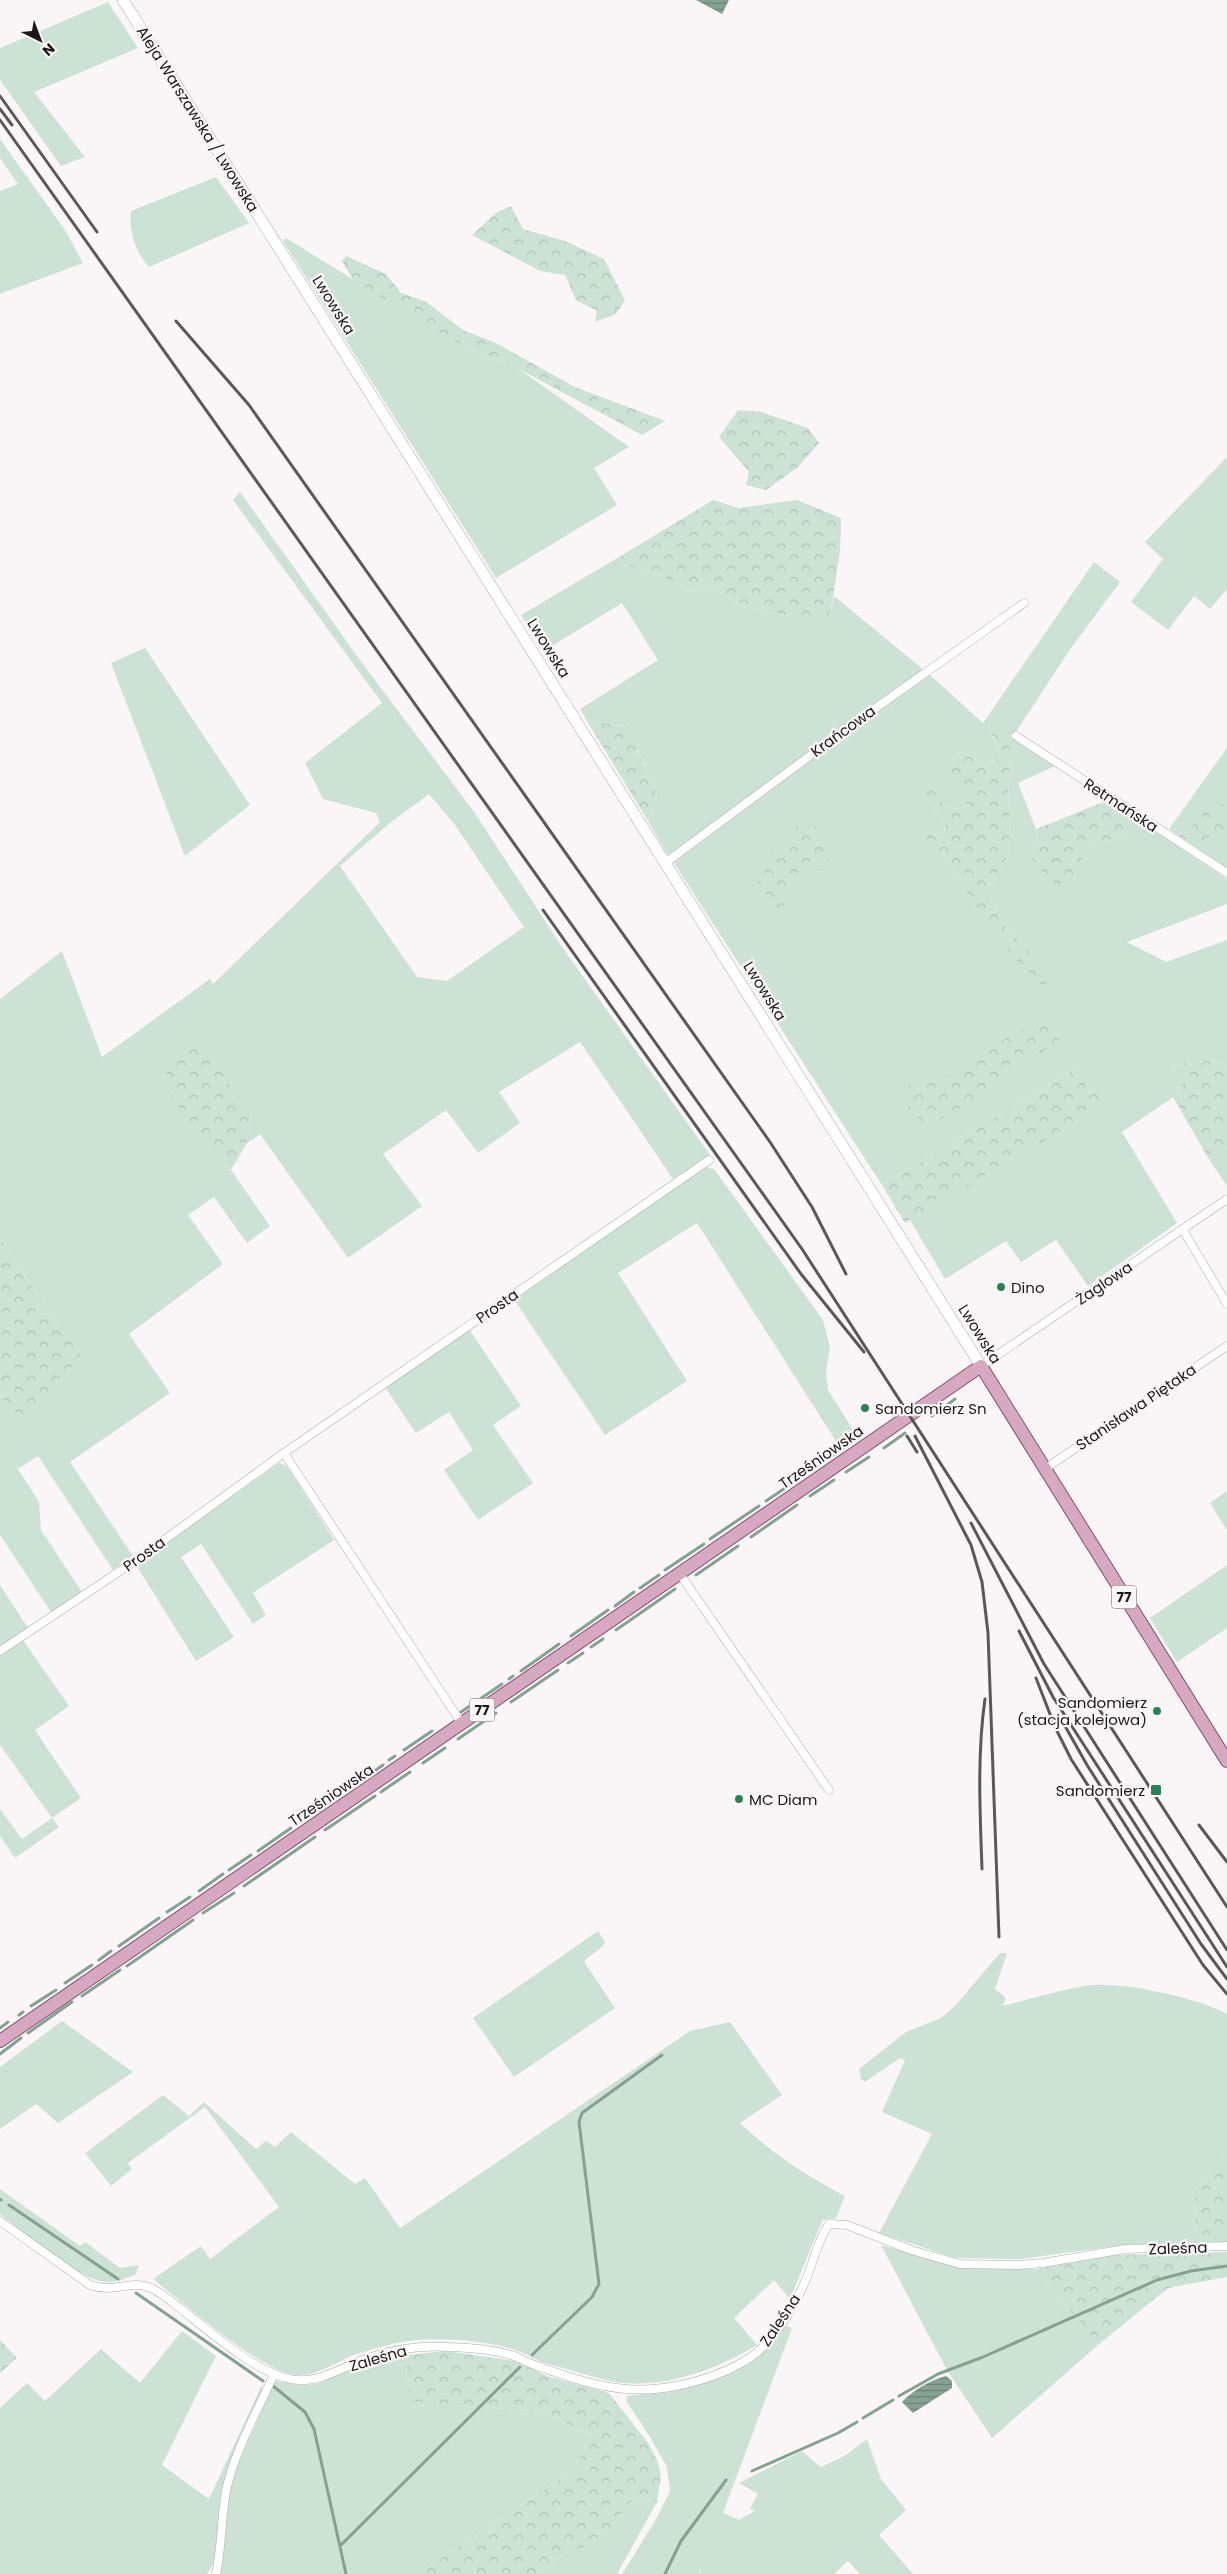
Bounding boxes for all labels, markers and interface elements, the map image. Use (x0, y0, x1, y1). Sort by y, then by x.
north arrow (15, 15, 65, 65)
street label: Aleja Warszawska / Lwowska (132, 22, 264, 216)
text: N (38, 39, 59, 61)
street label: Lwowska (308, 271, 360, 339)
street label: Lwowska (523, 614, 575, 682)
street label: Krańcowa (806, 700, 880, 762)
street label: Retmańska (1080, 773, 1162, 837)
street label: Lwowska (739, 957, 791, 1025)
street label: Żaglowa (1072, 1256, 1136, 1310)
place label: Dino (1011, 1277, 1045, 1298)
marker: Dino (995, 1281, 1007, 1293)
street label: Prosta (472, 1284, 522, 1328)
street label: Lwowska (954, 1300, 1006, 1368)
street label: Stanisława Piętaka (1072, 1359, 1200, 1455)
place label: Sandomierz Sn (875, 1398, 987, 1419)
marker: Sandomierz Sn (859, 1402, 871, 1414)
street label: Trześniowska (775, 1420, 867, 1494)
street label: Prosta (119, 1532, 169, 1576)
road number: 77 (1112, 1585, 1136, 1608)
place label: Sandomierz (stacja kolejowa) (1017, 1692, 1147, 1730)
road number: 77 (470, 1698, 494, 1722)
marker: Sandomierz (stacja kolejowa) (1151, 1705, 1163, 1717)
street label: Trześniowska (284, 1759, 378, 1831)
place label: Sandomierz (1056, 1780, 1145, 1801)
marker: Sandomierz (1149, 1783, 1163, 1797)
place label: MC Diam (749, 1789, 817, 1810)
marker: MC Diam (733, 1793, 745, 1805)
street label: Zaleśna (1148, 2236, 1208, 2260)
street label: Zaleśna (755, 2290, 805, 2350)
street label: Zaleśna (347, 2340, 409, 2376)

